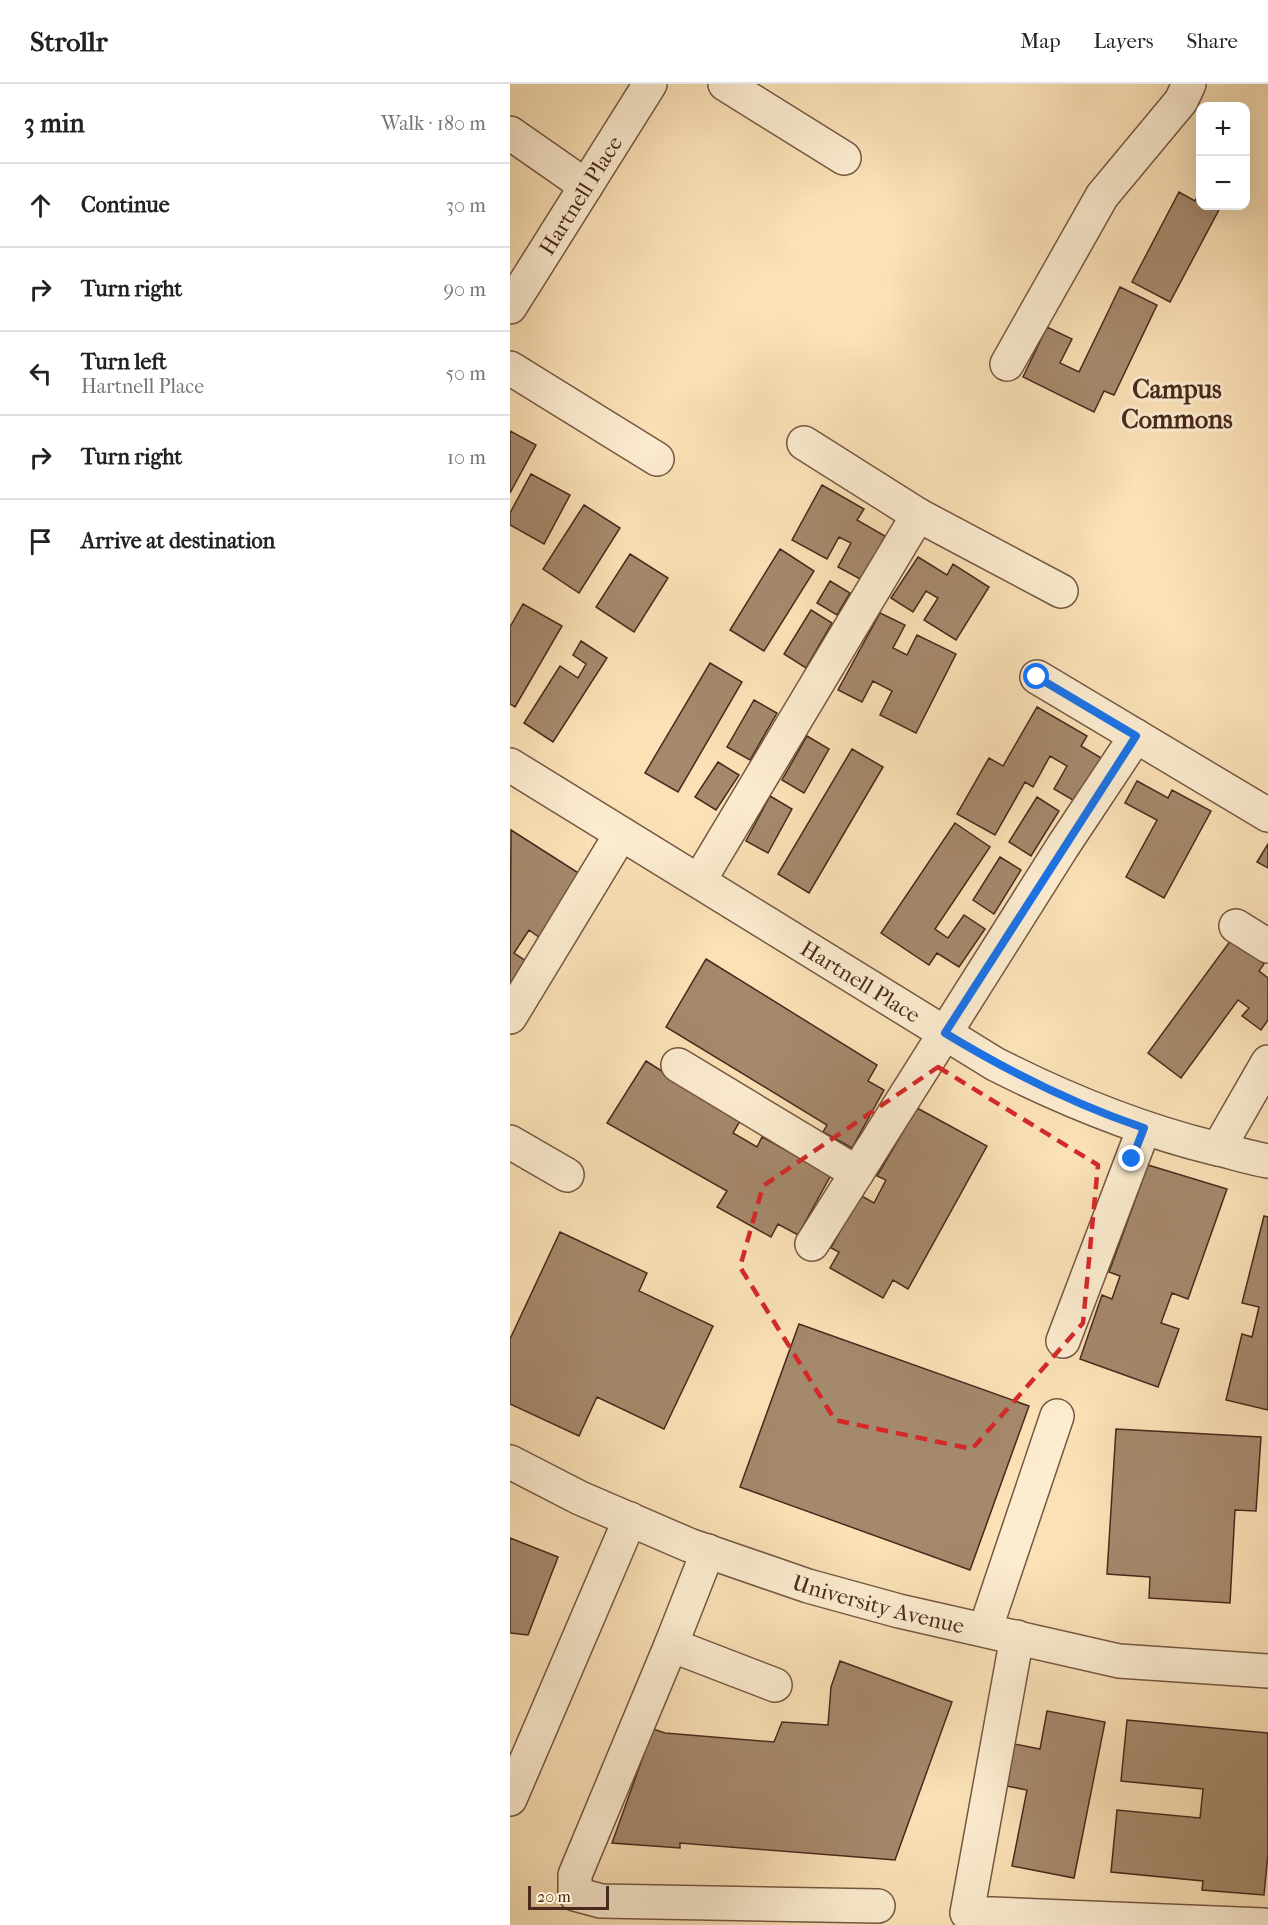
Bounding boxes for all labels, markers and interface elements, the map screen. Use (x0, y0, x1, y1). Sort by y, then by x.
text: Strollr (30, 25, 108, 58)
text: Map (1020, 29, 1061, 53)
text: Layers (1094, 29, 1153, 53)
text: Share (1186, 29, 1238, 53)
map controls (1196, 102, 1250, 210)
button: + (1196, 102, 1250, 156)
text: 3 min (24, 108, 85, 139)
text: Walk · 180 m (381, 112, 486, 135)
street label: Hartnell Place (534, 131, 628, 260)
button: − (1196, 156, 1250, 210)
icon: ahead (24, 189, 57, 222)
text: Continue (81, 192, 170, 218)
text: 30 m (446, 194, 486, 217)
icon: right (24, 273, 57, 306)
text: Turn right (81, 276, 182, 302)
text: 90 m (444, 278, 486, 301)
text: Turn left (81, 349, 167, 375)
icon: left (24, 357, 57, 390)
text: 50 m (445, 362, 486, 385)
district label: Campus Commons (1121, 374, 1233, 435)
text: Hartnell Place (81, 375, 204, 398)
icon: right (24, 441, 57, 474)
text: Turn right (81, 444, 182, 470)
text: 10 m (447, 446, 486, 469)
icon: arrive (24, 525, 57, 558)
text: Arrive at destination (81, 528, 275, 554)
route start (1023, 663, 1049, 689)
street label: Hartnell Place (796, 935, 925, 1029)
route end (1118, 1145, 1144, 1171)
street label: University Avenue (789, 1570, 967, 1639)
scale bar (528, 1883, 609, 1910)
text: 20 m (537, 1887, 571, 1906)

